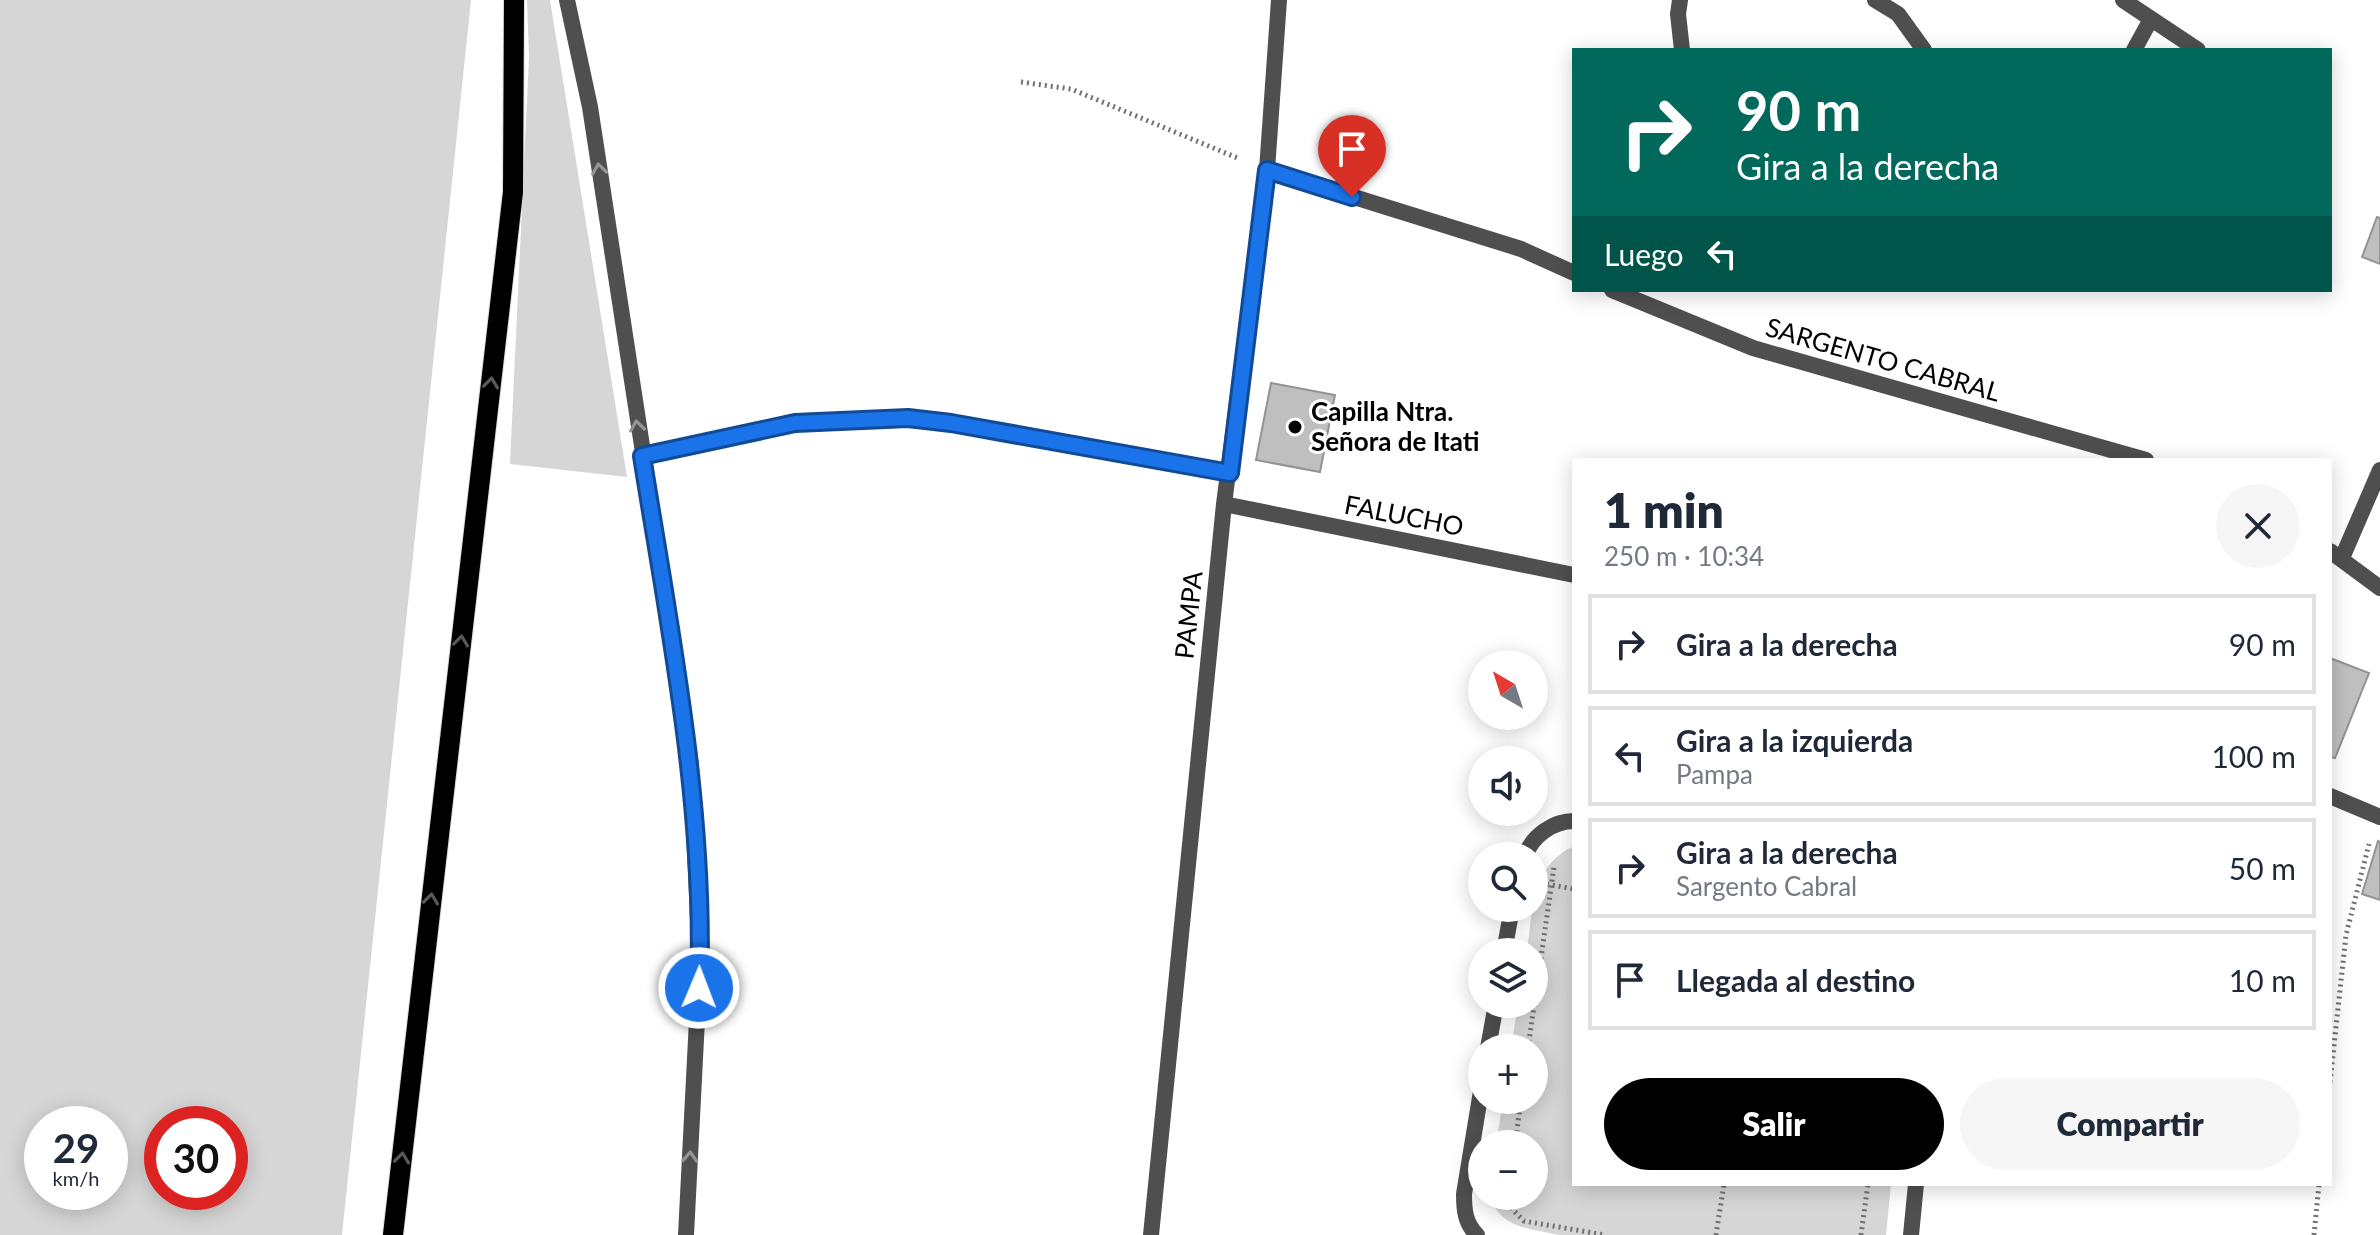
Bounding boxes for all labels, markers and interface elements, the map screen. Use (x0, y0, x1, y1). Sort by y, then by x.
text: 90 m (1736, 76, 1861, 143)
icon: right (1604, 80, 1708, 184)
pin (1318, 115, 1386, 197)
icon: arrive (1330, 127, 1374, 171)
text: Gira a la derecha (1736, 144, 1999, 188)
one-way arrow (591, 162, 608, 176)
icon: left (1700, 232, 1744, 276)
text: Luego (1604, 236, 1684, 272)
street label: SARGENTO CABRAL (1762, 310, 2004, 408)
one-way arrow (483, 376, 500, 389)
place label: Capilla Ntra. Señora de Itati (1311, 395, 1479, 457)
marker: Capilla Ntra. Señora de Itati (1286, 418, 1304, 436)
one-way arrow (629, 419, 646, 433)
text: 1 min (1604, 481, 1724, 538)
button: close (2216, 484, 2300, 568)
street label: FALUCHO (1342, 488, 1466, 542)
text: 250 m · 10:34 (1604, 540, 1764, 572)
street label: PAMPA (1167, 569, 1209, 660)
icon: right (1608, 622, 1652, 666)
text: Gira a la derecha (1676, 626, 1898, 662)
text: 90 m (2229, 626, 2296, 662)
one-way arrow (453, 634, 470, 647)
north arrow (1468, 650, 1548, 730)
map controls (1468, 650, 1548, 1210)
text: Gira a la izquierda (1676, 722, 1913, 758)
icon: left (1608, 734, 1652, 778)
text: 100 m (2211, 738, 2296, 774)
button: sound (1468, 746, 1548, 826)
text: Pampa (1676, 758, 1753, 790)
text: Gira a la derecha (1676, 834, 1898, 870)
button: search (1468, 842, 1548, 922)
icon: right (1608, 846, 1652, 890)
text: 50 m (2229, 850, 2296, 886)
text: Sargento Cabral (1676, 870, 1857, 902)
one-way arrow (423, 892, 440, 905)
button: layers (1468, 938, 1548, 1018)
position arrow (657, 946, 741, 1030)
icon: arrive (1608, 958, 1652, 1002)
text: Llegada al destino (1676, 962, 1915, 998)
text: 10 m (2229, 962, 2296, 998)
button: + (1468, 1034, 1548, 1114)
button: Salir (1604, 1078, 1944, 1170)
button: Compartir (1960, 1078, 2300, 1170)
speed limit sign: 30 (144, 1106, 248, 1210)
text: 29 (53, 1124, 99, 1172)
button: − (1468, 1130, 1548, 1210)
one-way arrow (681, 1150, 698, 1163)
one-way arrow (393, 1151, 410, 1164)
text: km/h (53, 1166, 99, 1190)

